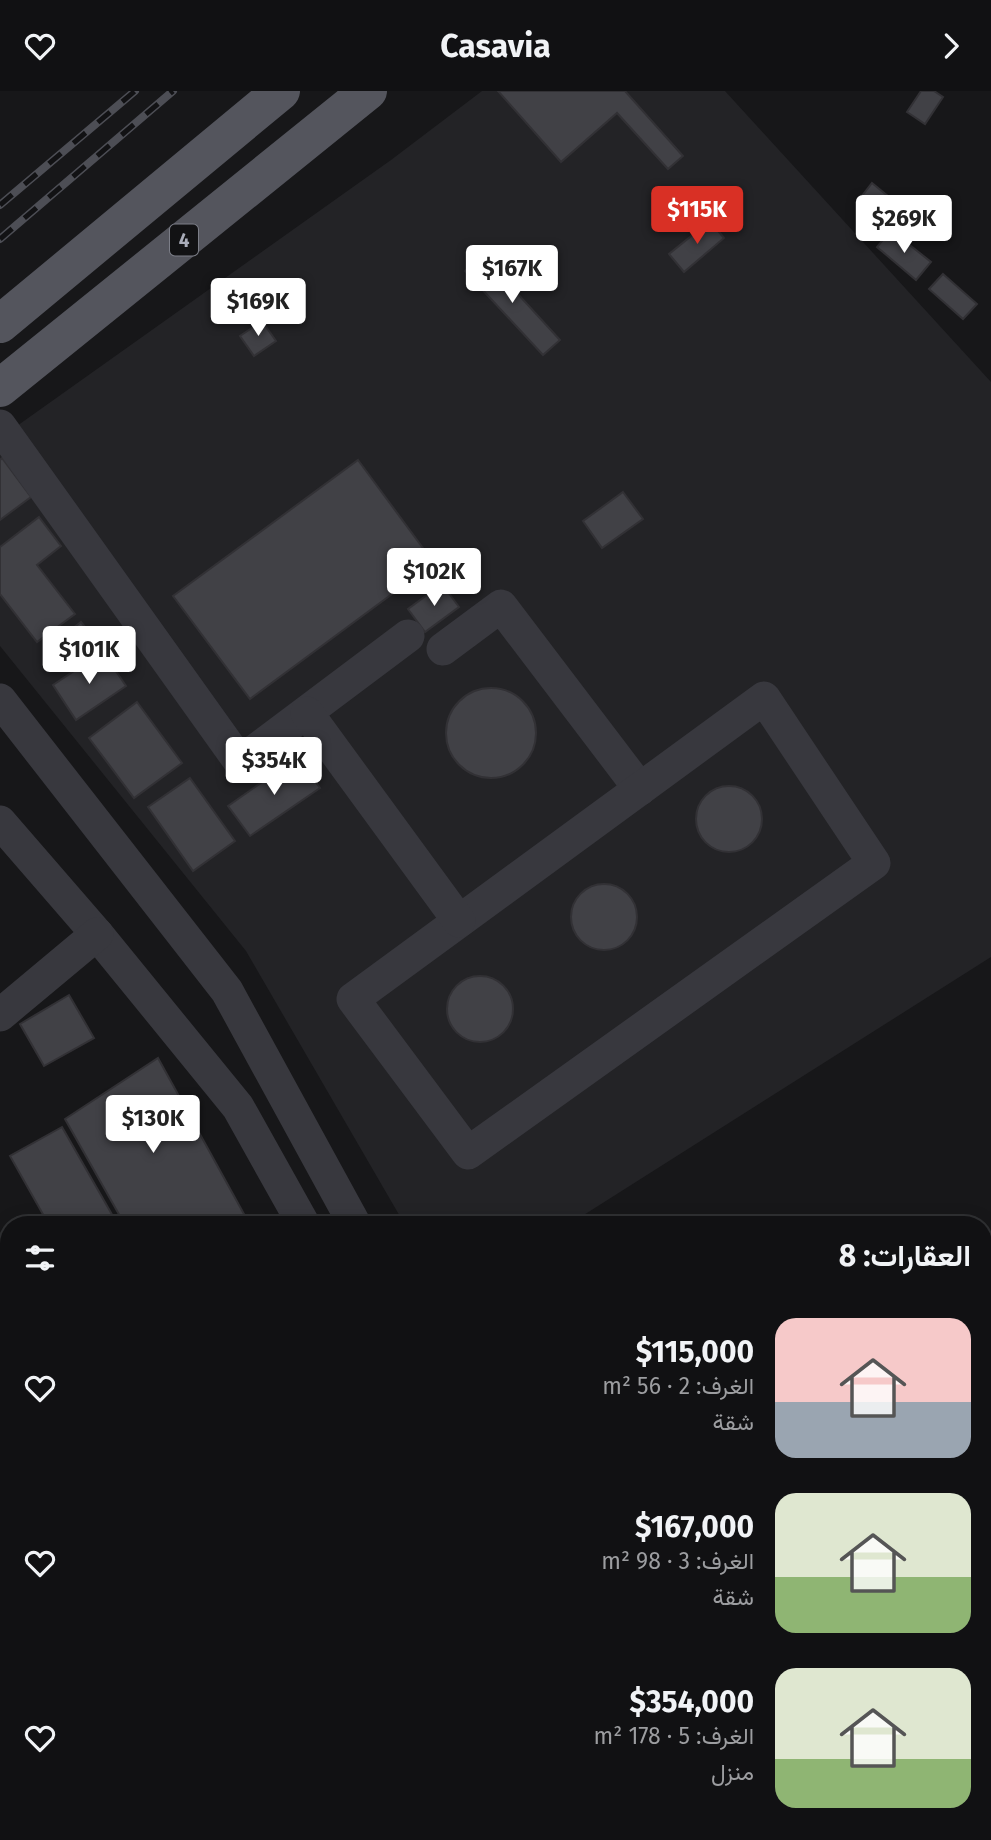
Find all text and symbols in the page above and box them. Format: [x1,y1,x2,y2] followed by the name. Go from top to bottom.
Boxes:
[21,27,59,65] icon: heart
[440,27,551,65] text: Casavia
[932,27,970,65] icon: forward
[648,187,746,246] pin: $115K
[667,195,727,223] text: $115K
[855,195,953,255] pin: $269K
[872,204,936,232] text: $269K
[170,225,198,255] road number: 4
[463,245,561,305] pin: $167K
[482,254,542,282] text: $167K
[209,279,307,338] pin: $169K
[227,287,289,315] text: $169K
[385,549,483,608] pin: $102K
[403,557,465,585] text: $102K
[40,627,138,686] pin: $101K
[59,635,119,663] text: $101K
[225,737,323,797] pin: $354K
[242,746,306,774] text: $354K
[104,1095,202,1155] pin: $130K
[122,1104,184,1132] text: $130K
[839,1238,971,1274] text: العقارات: 8
[21,1239,59,1277] icon: filters
[636,1334,754,1370] text: $115,000
[831,1346,915,1430] icon: home
[21,1369,59,1407] icon: heart
[602,1372,754,1400] text: الغرف: 2 · 56 m²
[712,1408,754,1436] text: شقة
[635,1509,754,1545] text: $167,000
[831,1521,915,1605] icon: home
[21,1544,59,1582] icon: heart
[601,1547,754,1575] text: الغرف: 3 · 98 m²
[712,1583,754,1611] text: شقة
[629,1684,754,1720] text: $354,000
[831,1696,915,1780] icon: home
[21,1719,59,1757] icon: heart
[593,1722,754,1750] text: الغرف: 5 · 178 m²
[711,1758,754,1786] text: منزل

